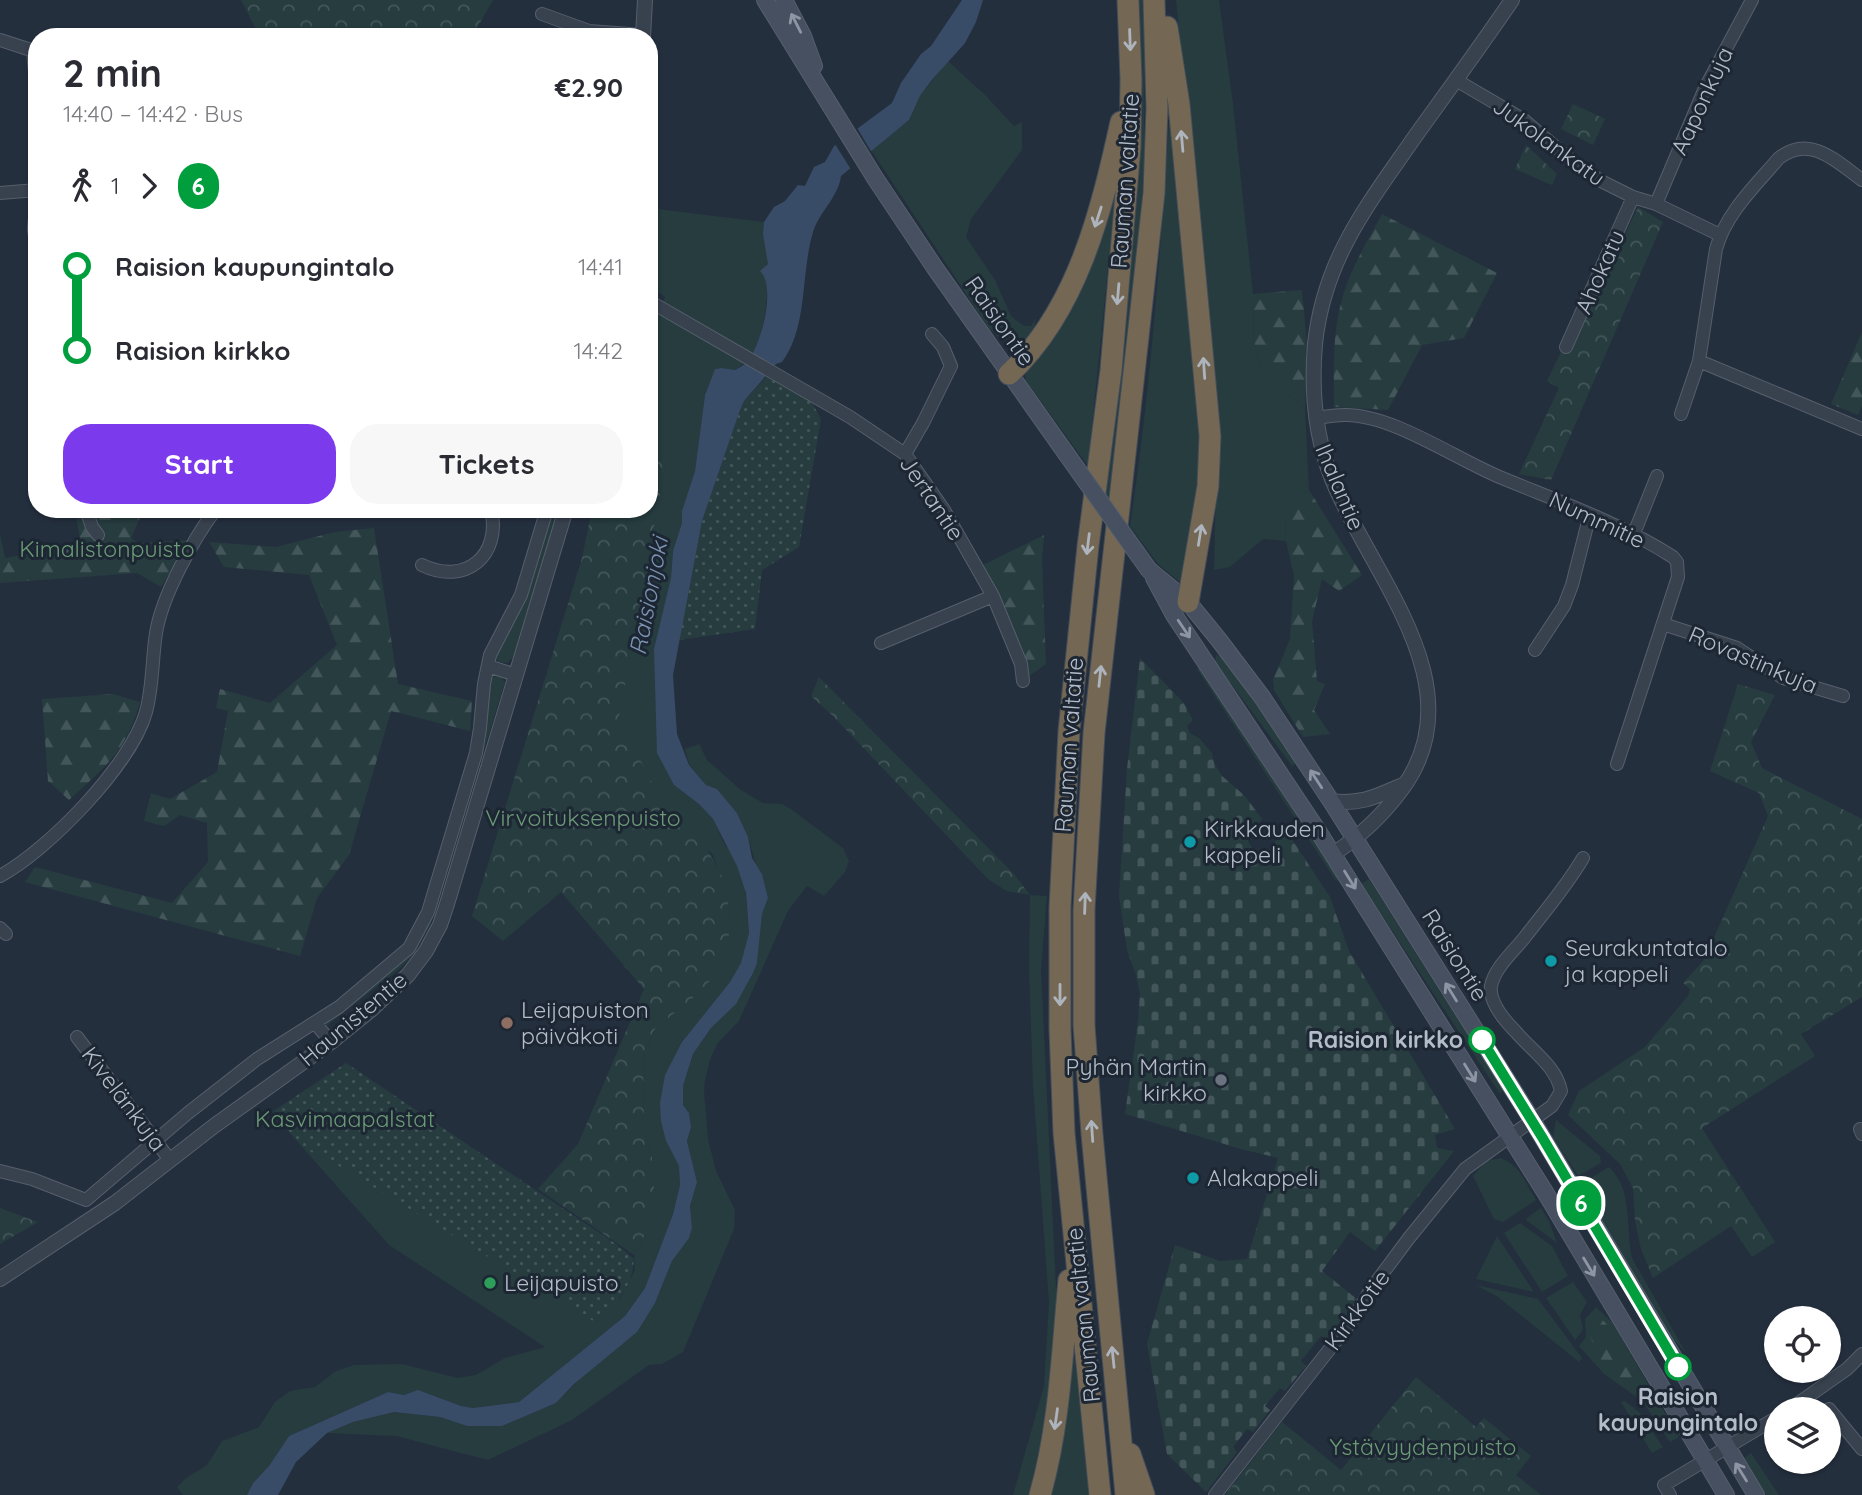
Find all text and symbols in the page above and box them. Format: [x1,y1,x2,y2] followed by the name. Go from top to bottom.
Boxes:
[788,13,802,33] one-way arrow
[1123,28,1136,51] one-way arrow
[1664,42,1739,159] street label: Aaponkuja
[63,49,162,97] text: 2 min
[555,71,623,104] text: €2.90
[1488,91,1611,192] street label: Jukolankatu
[1104,92,1145,270] street label: Rauman valtatie
[63,99,243,128] text: 14:40 – 14:42 · Bus
[1175,130,1188,153] one-way arrow
[63,167,101,205] icon: walk
[130,167,168,205] icon: forward
[111,171,120,200] text: 1
[192,171,205,201] text: 6
[1090,206,1103,228] one-way arrow
[1568,225,1631,318] street label: Ahokatu
[115,250,394,283] text: Raision kaupungintalo
[578,252,623,281] text: 14:41
[959,270,1042,371] street label: Raisiontie
[1111,282,1124,305] one-way arrow
[115,334,290,367] text: Raision kirkko
[574,336,623,365] text: 14:42
[1197,357,1210,379] one-way arrow
[63,424,336,504] button: Start
[350,424,623,504] button: Tickets
[1309,439,1372,534] street label: Ihalantie
[894,450,971,546] street label: Jertantie
[1545,485,1650,554] street label: Nummitie
[1194,524,1207,547] one-way arrow
[622,531,675,657] water label: Raisionjoki
[1082,532,1095,555] one-way arrow
[19,534,195,563] park label: Kimalistonpuisto
[1176,619,1191,638] one-way arrow
[1684,619,1822,700] street label: Rovastinkuja
[1048,656,1089,834] street label: Rauman valtatie
[1094,666,1107,688] one-way arrow
[1309,770,1323,789] one-way arrow
[485,803,681,832] park label: Virvoituksenpuisto
[1204,814,1325,869] place label: Kirkkauden kappeli
[1182,834,1198,850] marker: Kirkkauden kappeli
[1342,870,1357,889] one-way arrow
[1078,892,1091,915] one-way arrow
[1416,903,1495,1006] street label: Raisiontie
[1564,933,1728,988] place label: Seurakuntatalo ja kappeli
[1543,953,1559,969] marker: Seurakuntatalo ja kappeli
[293,965,413,1072] street label: Haunistentie
[1444,983,1459,1002] one-way arrow
[1053,984,1067,1007] one-way arrow
[521,995,649,1050] place label: Leijapuiston päiväkoti
[499,1015,515,1031] marker: Leijapuiston päiväkoti
[1308,1025,1463,1054] place label: Raision kirkko
[1469,1027,1495,1053] marker: Raision kirkko
[76,1041,173,1157] street label: Kivelänkuja
[1066,1052,1207,1107] place label: Pyhän Martin kirkko
[1462,1063,1477,1082] one-way arrow
[1213,1072,1229,1088] marker: Pyhän Martin kirkko
[255,1104,435,1133] park label: Kasvimaapalstat
[1085,1120,1098,1142] one-way arrow
[1207,1163,1318,1192] place label: Alakappeli
[1185,1170,1201,1186] marker: Alakappeli
[1558,1180,1604,1226] line badge: 6
[1574,1188,1588,1218] text: 6
[1059,1226,1106,1404] street label: Rauman valtatie
[1582,1256,1596,1276] one-way arrow
[1318,1264,1396,1356] street label: Kirkkotie
[504,1268,619,1297] place label: Leijapuisto
[482,1275,498,1291] marker: Leijapuisto
[1764,1306,1841,1474] map controls
[1764,1306,1841,1383] button: locate
[1106,1346,1119,1369] one-way arrow
[1665,1354,1691,1380] marker: Raision kaupungintalo
[1598,1382,1758,1437] place label: Raision kaupungintalo
[1764,1397,1841,1474] button: layers
[1049,1407,1062,1430] one-way arrow
[1330,1432,1517,1461] park label: Ystävyydenpuisto
[1734,1463,1748,1482] one-way arrow

